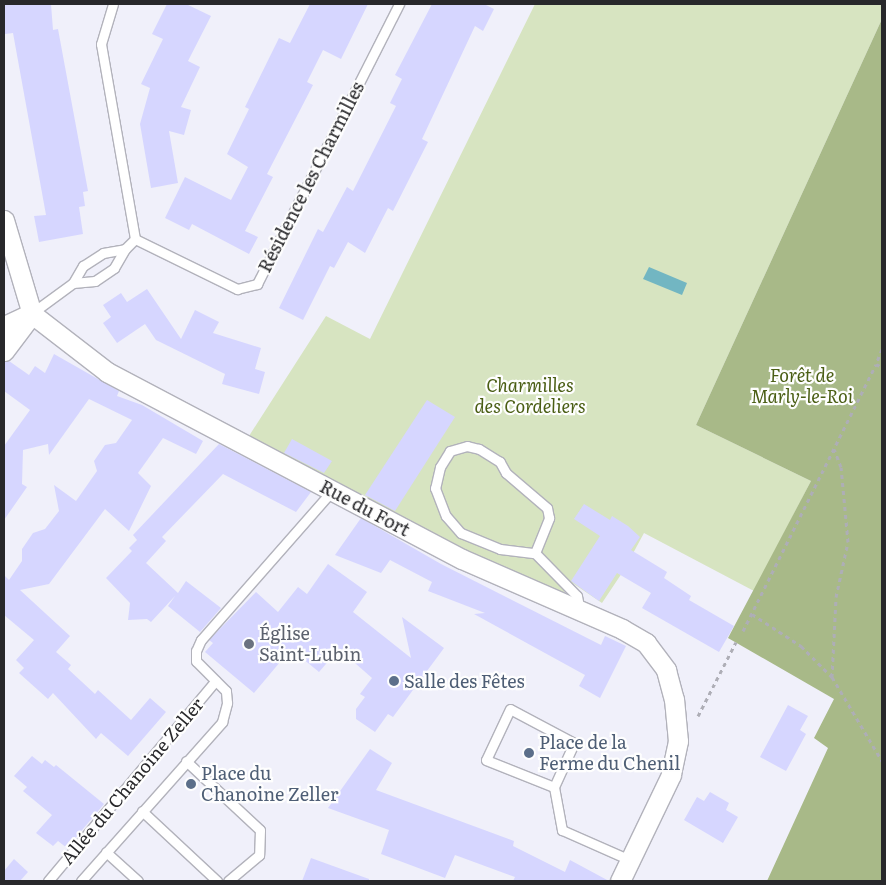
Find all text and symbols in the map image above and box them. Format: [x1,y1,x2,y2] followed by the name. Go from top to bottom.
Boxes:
[254,78,368,276] street label: Résidence les Charmilles
[751,365,853,408] park label: Forêt de Marly-le-Roi
[474,375,586,418] park label: Charmilles des Cordeliers
[316,475,414,541] street label: Rue du Fort
[259,623,361,666] place label: Église Saint-Lubin
[243,638,255,650] marker: Église Saint-Lubin
[404,670,525,692] place label: Salle des Fêtes
[388,675,400,687] marker: Salle des Fêtes
[56,693,208,869] street label: Allée du Chanoine Zeller
[539,732,680,774] place label: Place de la Ferme du Chenil
[523,747,535,759] marker: Place de la Ferme du Chenil
[201,763,338,806] place label: Place du Chanoine Zeller
[185,778,197,790] marker: Place du Chanoine Zeller

